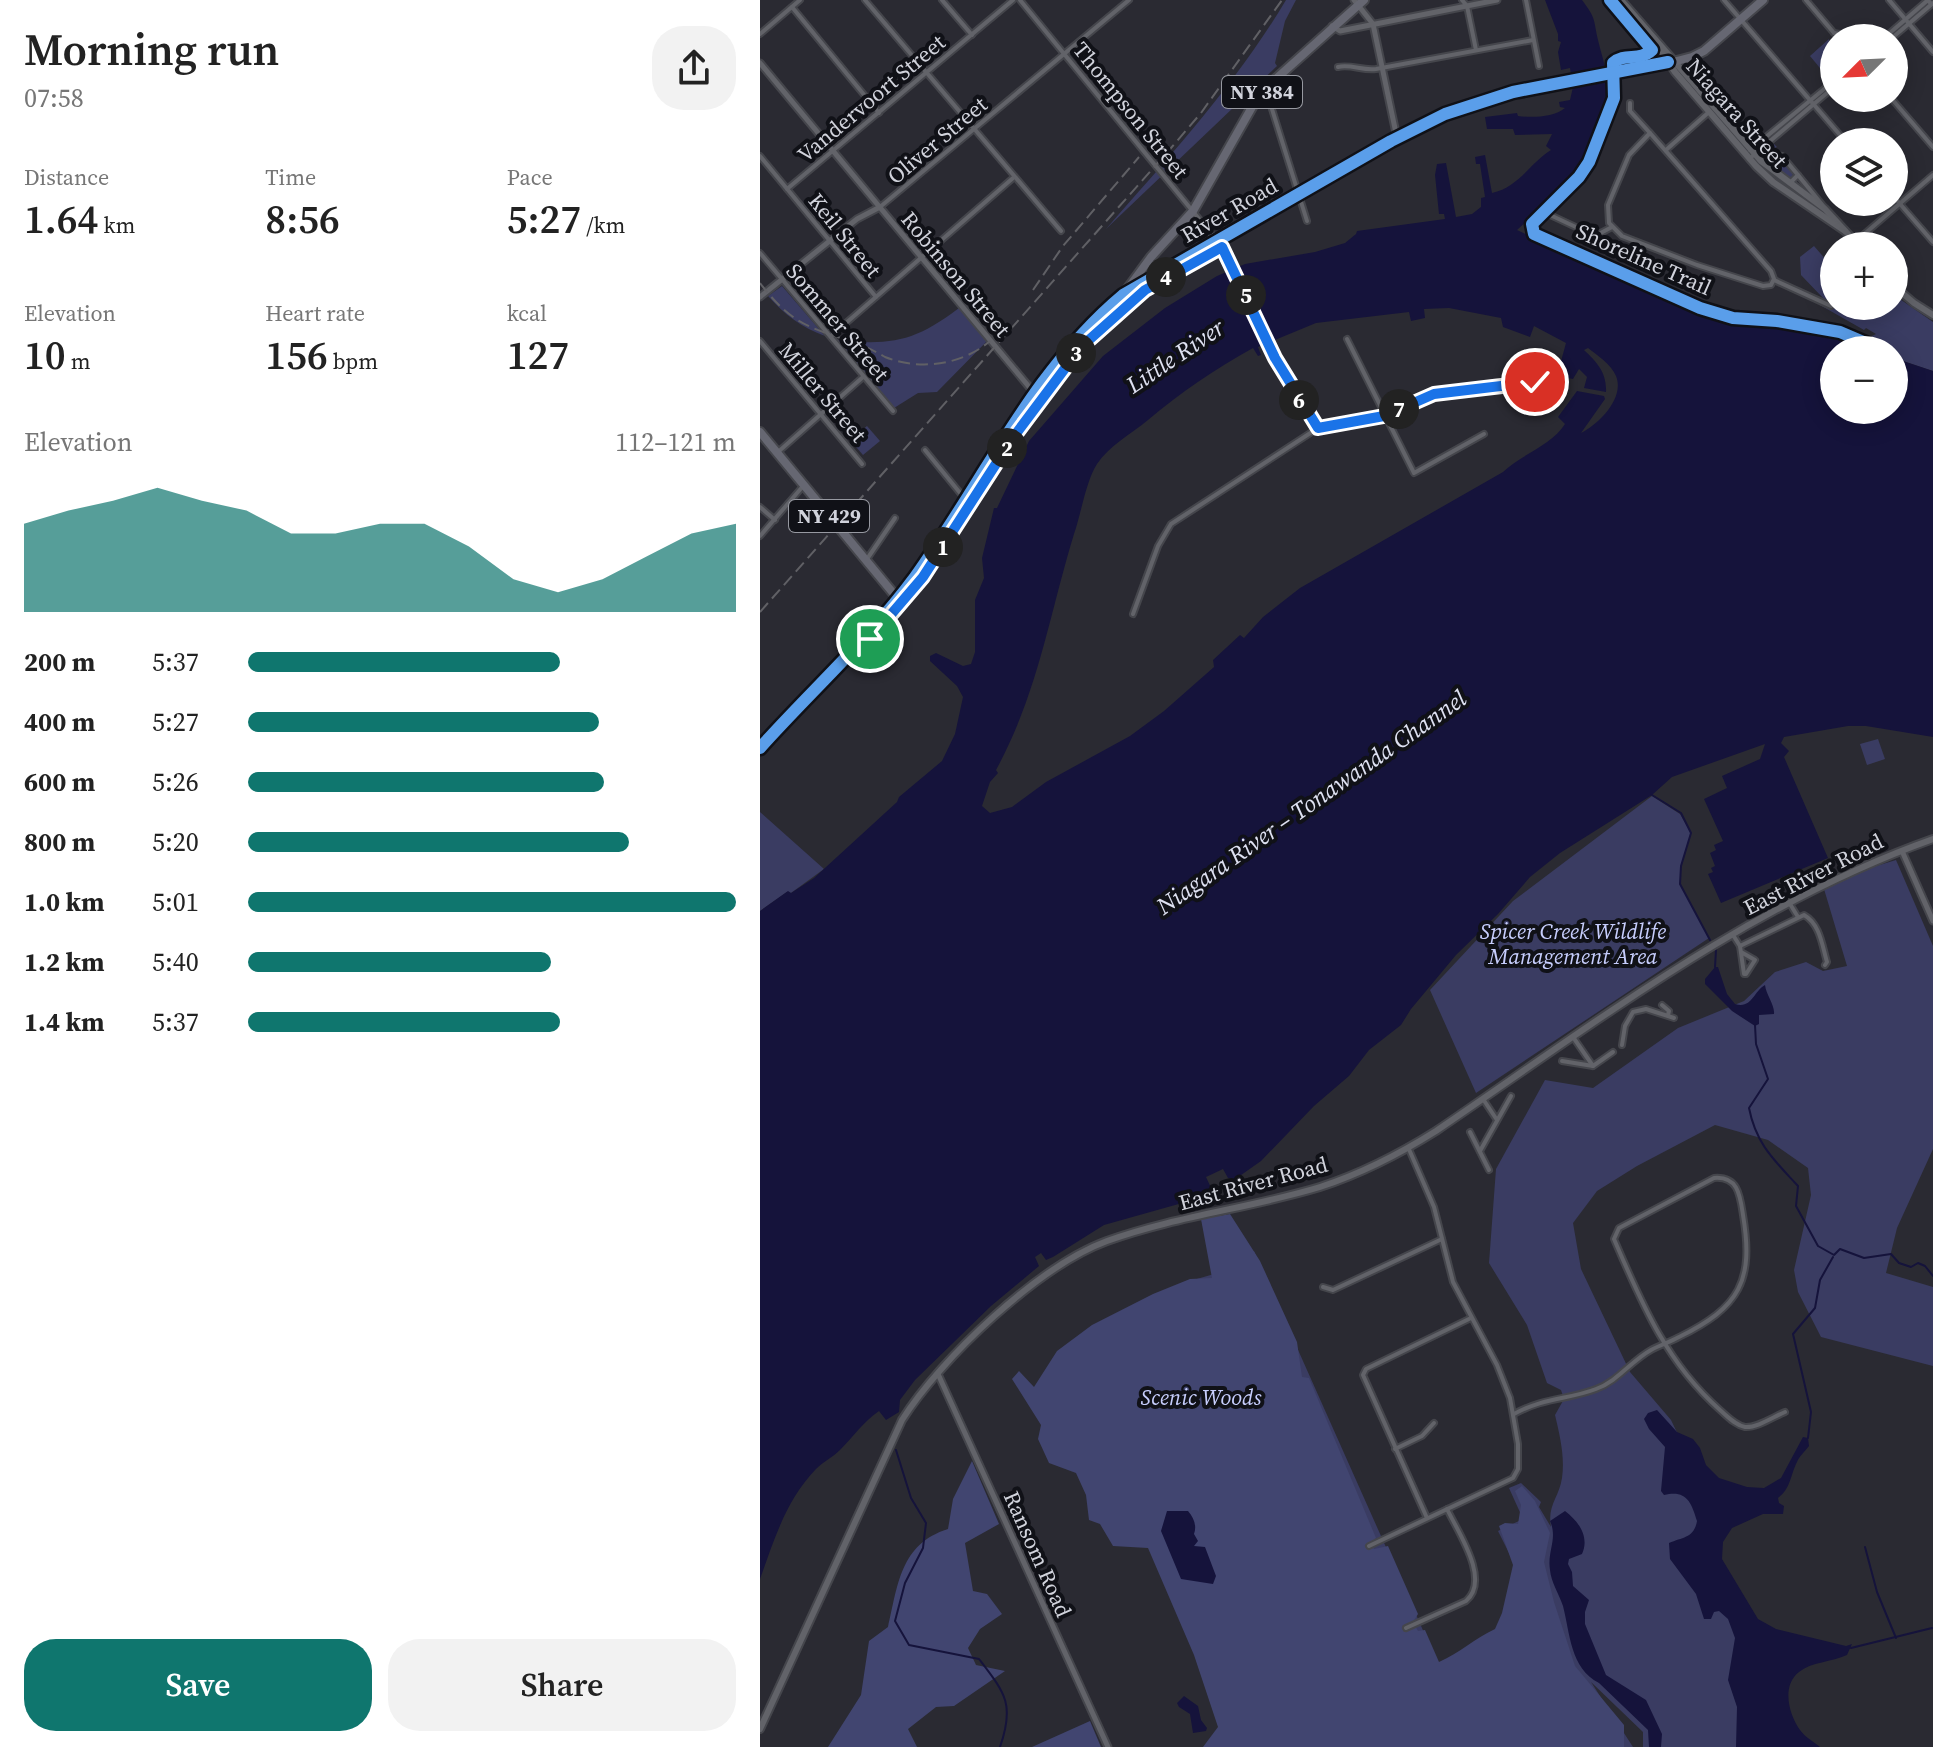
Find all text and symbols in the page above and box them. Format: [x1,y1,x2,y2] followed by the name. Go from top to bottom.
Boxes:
[24,19,280,80] text: Morning run
[1820,24,1908,112] north arrow
[1820,24,1908,424] map controls
[652,26,736,110] button: share
[791,27,952,169] street label: Vandervoort Street
[1067,35,1196,185] street label: Thompson Street
[1680,52,1795,175] street label: Niagara Street
[1222,76,1302,108] road number: NY 384
[24,80,84,116] text: 07:58
[881,89,994,191] street label: Oliver Street
[1820,128,1908,216] button: layers
[24,162,109,192] text: Distance
[265,162,316,192] text: Time
[507,162,553,192] text: Pace
[1175,170,1283,250] street label: River Road
[802,186,889,284] street label: Keil Street
[24,192,98,246] text: 1.64
[265,192,340,246] text: 8:56
[507,192,581,246] text: 5:27
[895,205,1018,344] street label: Robinson Street
[98,210,135,240] text: km
[581,210,625,240] text: /km
[1572,216,1716,302] street label: Shoreline Trail
[1820,232,1908,320] button: +
[780,257,897,388] street label: Sommer Street
[1146,257,1186,297] pin: 4
[1160,262,1172,292] text: 4
[1226,275,1266,315] pin: 5
[1240,280,1252,310] text: 5
[24,298,116,328] text: Elevation
[265,298,365,328] text: Heart rate
[507,298,547,328] text: kcal
[1119,310,1232,402] water label: Little River
[24,328,66,382] text: 10
[265,328,328,382] text: 156
[507,328,569,382] text: 127
[1056,333,1096,373] pin: 3
[772,336,874,449] street label: Miller Street
[1820,336,1908,424] button: −
[1070,338,1082,368] text: 3
[66,346,91,376] text: m
[328,346,378,376] text: bpm
[1501,348,1569,416] pin
[1513,360,1557,404] icon: check
[1279,380,1319,420] pin: 6
[1293,385,1305,415] text: 6
[1379,389,1419,429] pin: 7
[1393,394,1405,424] text: 7
[24,424,133,460] text: Elevation
[615,424,736,460] text: 112–121 m
[987,428,1027,468] pin: 2
[1001,433,1013,463] text: 2
[789,500,869,532] road number: NY 429
[923,527,963,567] pin: 1
[937,532,949,562] text: 1
[836,605,904,673] pin
[848,617,892,661] icon: arrive
[24,644,95,680] text: 200 m
[152,644,199,680] text: 5:37
[1149,682,1473,923] water label: Niagara River – Tonawanda Channel
[24,704,95,740] text: 400 m
[152,704,199,740] text: 5:27
[24,764,95,800] text: 600 m
[152,764,199,800] text: 5:26
[24,824,95,860] text: 800 m
[152,824,199,860] text: 5:20
[1738,826,1888,922] street label: East River Road
[24,884,105,920] text: 1.0 km
[152,884,199,920] text: 5:01
[1480,916,1666,971] park label: Spicer Creek Wildlife Management Area
[24,944,105,980] text: 1.2 km
[152,944,199,980] text: 5:40
[24,1004,105,1040] text: 1.4 km
[152,1004,199,1040] text: 5:37
[1175,1149,1331,1217] street label: East River Road
[1141,1382,1261,1412] park label: Scenic Woods
[997,1486,1079,1622] street label: Ransom Road
[24,1639,372,1731] button: Save
[388,1639,736,1731] button: Share

